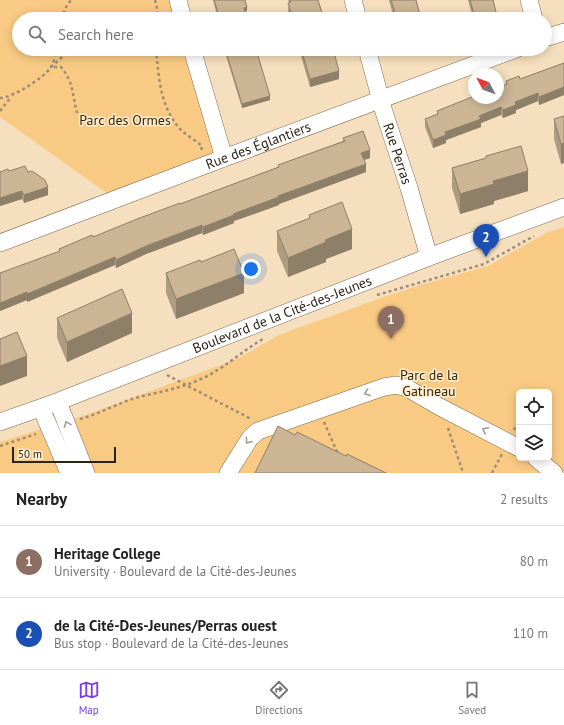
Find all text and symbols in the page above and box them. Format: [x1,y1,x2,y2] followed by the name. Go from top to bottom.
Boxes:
[12,12,552,56] search box
[26,23,48,45] icon: search
[58,25,134,44] text: Search here
[468,68,504,104] north arrow
[79,111,171,129] park label: Parc des Ormes
[203,117,313,173] street label: Rue des Églantiers
[379,121,416,187] street label: Rue Perras
[473,224,499,257] pin: 2
[241,259,261,279] your location
[190,271,374,357] street label: Boulevard de la Cité-des-Jeunes
[378,306,404,339] pin: 1
[400,366,458,400] park label: Parc de la Gatineau
[363,388,370,396] one-way arrow
[516,389,552,461] map controls
[516,389,552,425] button: locate
[63,421,71,428] one-way arrow
[516,425,552,461] button: layers
[481,427,489,435] one-way arrow
[246,437,253,444] one-way arrow
[12,445,116,464] scale bar
[18,447,42,461] text: 50 m
[16,488,67,510] text: Nearby
[500,491,548,508] text: 2 results
[54,544,161,563] text: Heritage College
[25,553,33,570] text: 1
[520,553,548,570] text: 80 m
[54,563,296,580] text: University · Boulevard de la Cité-des-Jeunes
[54,616,277,635] text: de la Cité-Des-Jeunes/Perras ouest
[25,625,33,642] text: 2
[513,625,548,642] text: 110 m
[54,635,289,652] text: Bus stop · Boulevard de la Cité-des-Jeunes
[78,679,100,717] tab: Map
[255,679,303,717] tab: Directions
[458,679,486,717] tab: Saved

